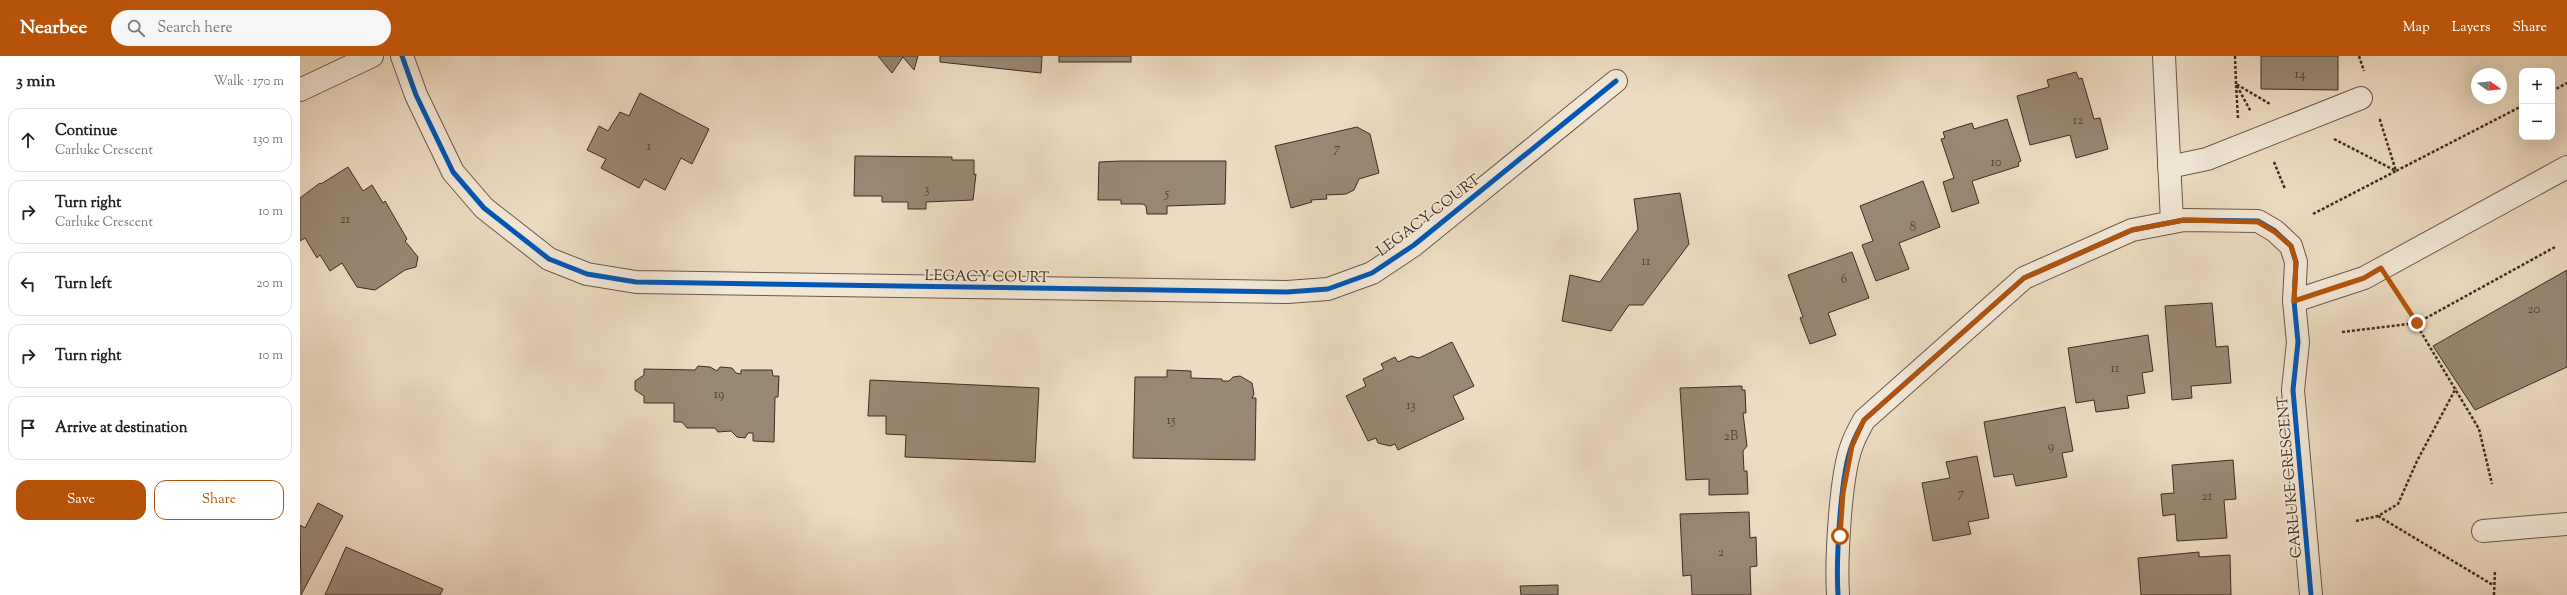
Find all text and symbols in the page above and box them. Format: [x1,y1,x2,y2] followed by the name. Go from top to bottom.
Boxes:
[111,10,391,46] search box
[20,15,87,42] text: Nearbee
[125,17,147,39] icon: search
[157,18,233,39] text: Search here
[2403,18,2430,38] text: Map
[2452,18,2490,38] text: Layers
[2512,18,2547,38] text: Share
[2295,66,2306,84] house number: 14
[2471,68,2507,104] north arrow
[2519,68,2555,140] map controls
[2519,68,2555,104] button: +
[16,70,55,94] text: 3 min
[214,73,284,91] text: Walk · 170 m
[2519,104,2555,140] button: −
[2073,112,2083,130] house number: 12
[55,121,117,142] text: Continue
[17,129,39,151] icon: ahead
[253,131,283,149] text: 130 m
[647,138,652,156] house number: 1
[1334,140,1341,158] house number: 7
[55,142,153,160] text: Carluke Crescent
[1990,154,2002,172] house number: 10
[1373,170,1485,262] street label: LEGACY COURT
[924,181,930,199] house number: 3
[1164,185,1170,203] house number: 5
[55,193,121,214] text: Turn right
[17,201,39,223] icon: right
[258,203,283,221] text: 10 m
[340,211,351,229] house number: 21
[55,214,153,232] text: Carluke Crescent
[1910,219,1916,237] house number: 8
[1642,253,1651,271] house number: 11
[924,266,1050,289] street label: LEGACY COURT
[1841,271,1847,289] house number: 6
[17,273,39,295] icon: left
[55,274,112,295] text: Turn left
[257,275,283,293] text: 20 m
[2528,301,2541,319] house number: 20
[2408,314,2426,332] route end
[17,345,39,367] icon: right
[55,346,121,367] text: Turn right
[258,347,283,365] text: 10 m
[2111,360,2120,378] house number: 11
[714,386,724,404] house number: 19
[2273,394,2308,559] street label: CARLUKE CRESCENT
[1406,397,1416,415] house number: 13
[1167,412,1176,430] house number: 15
[17,417,39,439] icon: arrive
[55,418,188,439] text: Arrive at destination
[1724,428,1738,446] house number: 2B
[2048,438,2054,456] house number: 9
[16,480,146,520] button: Save
[154,480,284,520] button: Share
[1958,485,1965,503] house number: 7
[2202,488,2213,506] house number: 21
[1831,527,1849,545] route start
[1718,544,1724,562] house number: 2

